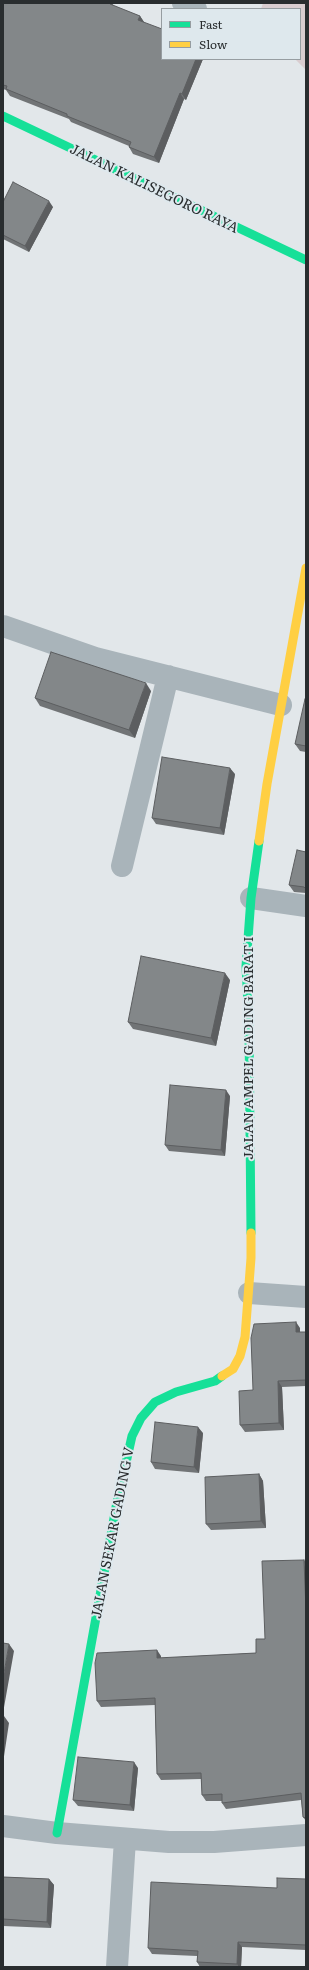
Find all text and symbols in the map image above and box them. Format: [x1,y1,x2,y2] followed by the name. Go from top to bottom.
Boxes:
[161,8,301,60] legend
[199,15,222,33] text: Fast
[199,35,227,53] text: Slow
[67,141,241,237] street label: JALAN KALISEGORO RAYA
[241,936,257,1160] street label: JALAN AMPEL GADING BARAT I
[88,1446,138,1620] street label: JALAN SEKAR GADING V

